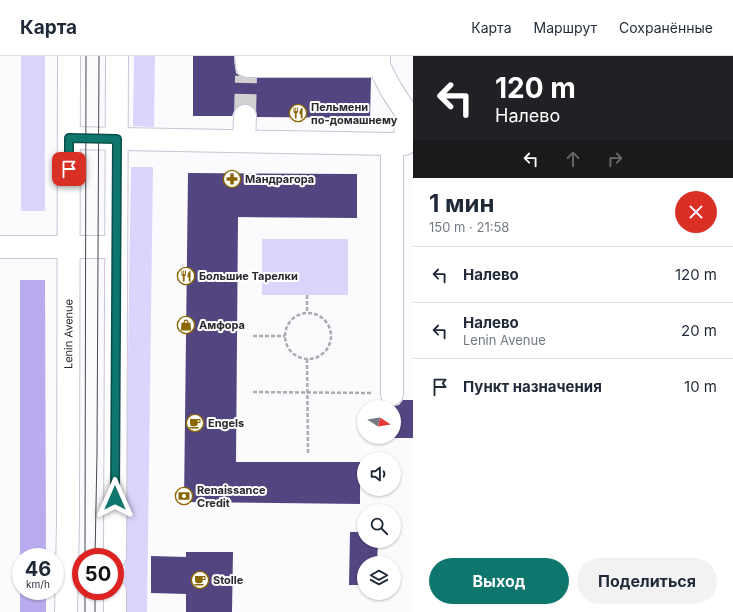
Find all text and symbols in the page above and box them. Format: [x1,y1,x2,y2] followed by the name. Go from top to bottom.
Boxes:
[20,16,77,39] text: Карта
[471,19,512,36] text: Карта
[534,19,597,36] text: Маршрут
[619,19,713,36] text: Сохранённые
[495,71,576,105] text: 120 m
[429,72,481,124] icon: left
[311,100,398,127] place label: Пельмени по-домашнему
[288,103,308,123] restaurant icon: Пельмени по-домашнему
[495,105,560,126] text: Налево
[520,148,542,170] icon: left
[562,148,584,170] icon: ahead
[604,148,626,170] icon: right
[52,152,86,186] pin
[58,158,80,180] icon: arrive
[222,169,242,189] pharmacy icon: Мандрагора
[245,172,314,186] place label: Мандрагора
[429,189,494,218] text: 1 мин
[675,191,717,233] button: close
[429,219,509,235] text: 150 m · 21:58
[429,264,451,286] icon: left
[463,265,519,284] text: Налево
[675,265,717,284] text: 120 m
[176,266,196,286] restaurant icon: Большие Тарелки
[199,269,298,283] place label: Большие Тарелки
[61,299,75,369] street label: Lenin Avenue
[463,313,519,332] text: Налево
[176,315,196,335] shop icon: Амфора
[199,318,245,332] place label: Амфора
[429,320,451,342] icon: left
[681,321,717,340] text: 20 m
[463,332,546,348] text: Lenin Avenue
[429,376,451,398] icon: arrive
[463,377,602,396] text: Пункт назначения
[684,377,717,396] text: 10 m
[357,400,401,444] north arrow
[357,400,401,600] map controls
[185,413,205,433] cafe icon: Engels
[208,416,244,430] place label: Engels
[357,452,401,496] button: sound
[94,477,136,519] position arrow
[197,483,266,510] place label: Renaissance Credit
[174,486,194,506] bank icon: Renaissance Credit
[357,504,401,548] button: search
[72,548,124,600] speed limit sign: 50
[357,556,401,600] button: layers
[25,557,51,581] text: 46
[429,558,569,604] button: Выход
[577,558,717,604] button: Поделиться
[190,570,210,590] cafe icon: Stolle
[213,573,244,587] place label: Stolle
[26,578,50,590] text: km/h

